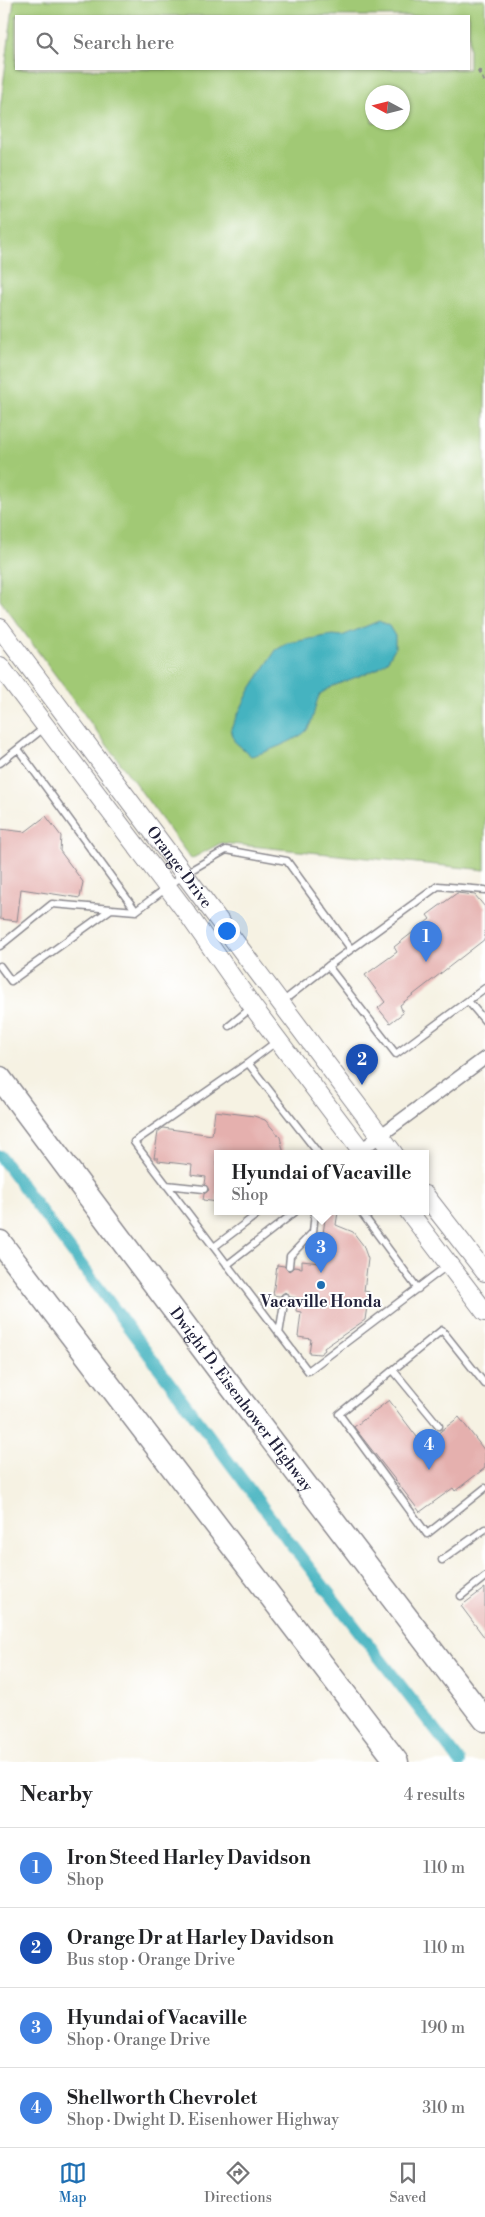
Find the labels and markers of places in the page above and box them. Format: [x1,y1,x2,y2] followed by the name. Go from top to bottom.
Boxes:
[410,921,442,962] pin: 1
[346,1044,378,1085] pin: 2
[305,1232,337,1273] pin: 3
[315,1279,327,1291] marker: Vacaville Honda
[260,1292,382,1312] place label: Vacaville Honda
[413,1429,445,1470] pin: 4

